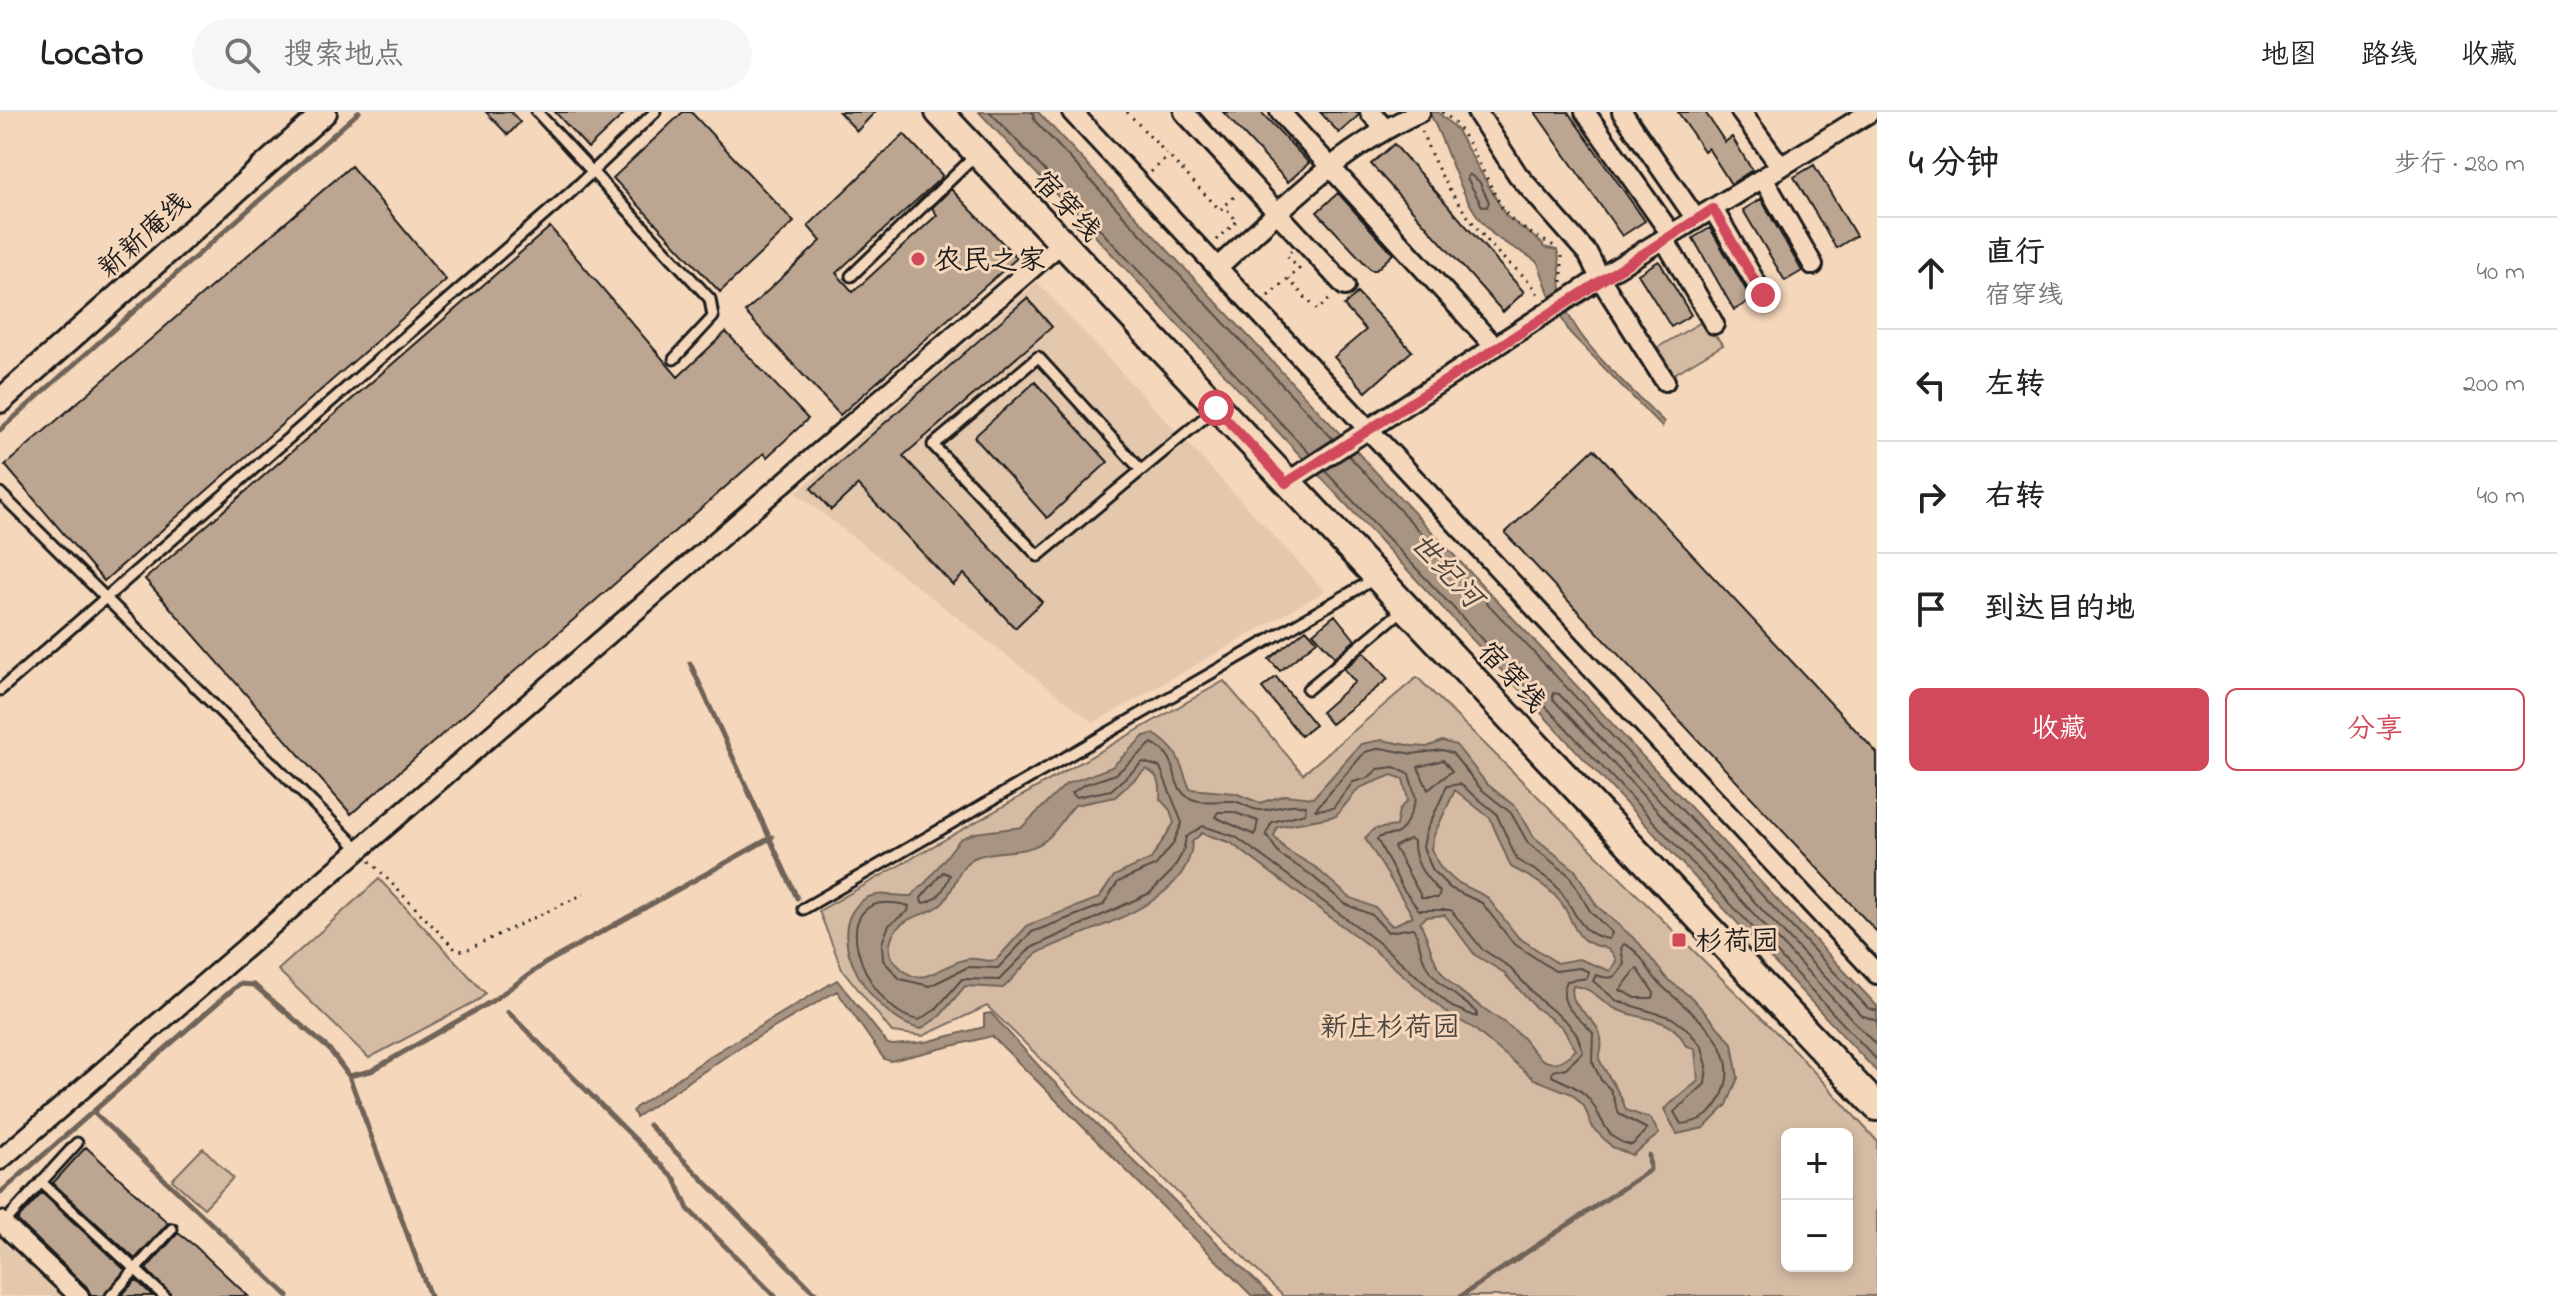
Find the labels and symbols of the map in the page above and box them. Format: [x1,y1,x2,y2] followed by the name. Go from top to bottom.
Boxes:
[1022,163,1109,252] street label: 宿穿线
[90,184,201,289] street label: 新新庵线
[934,242,1046,283] place label: 农民之家
[909,250,927,268] marker: 农民之家
[1745,277,1781,313] route end
[1198,390,1234,426] route start
[1398,524,1495,624] water label: 世纪河
[1467,634,1554,723] street label: 宿穿线
[1695,923,1779,964] place label: 杉荷园
[1670,931,1688,949] marker: 杉荷园
[1320,1009,1460,1050] park label: 新庄杉荷园

